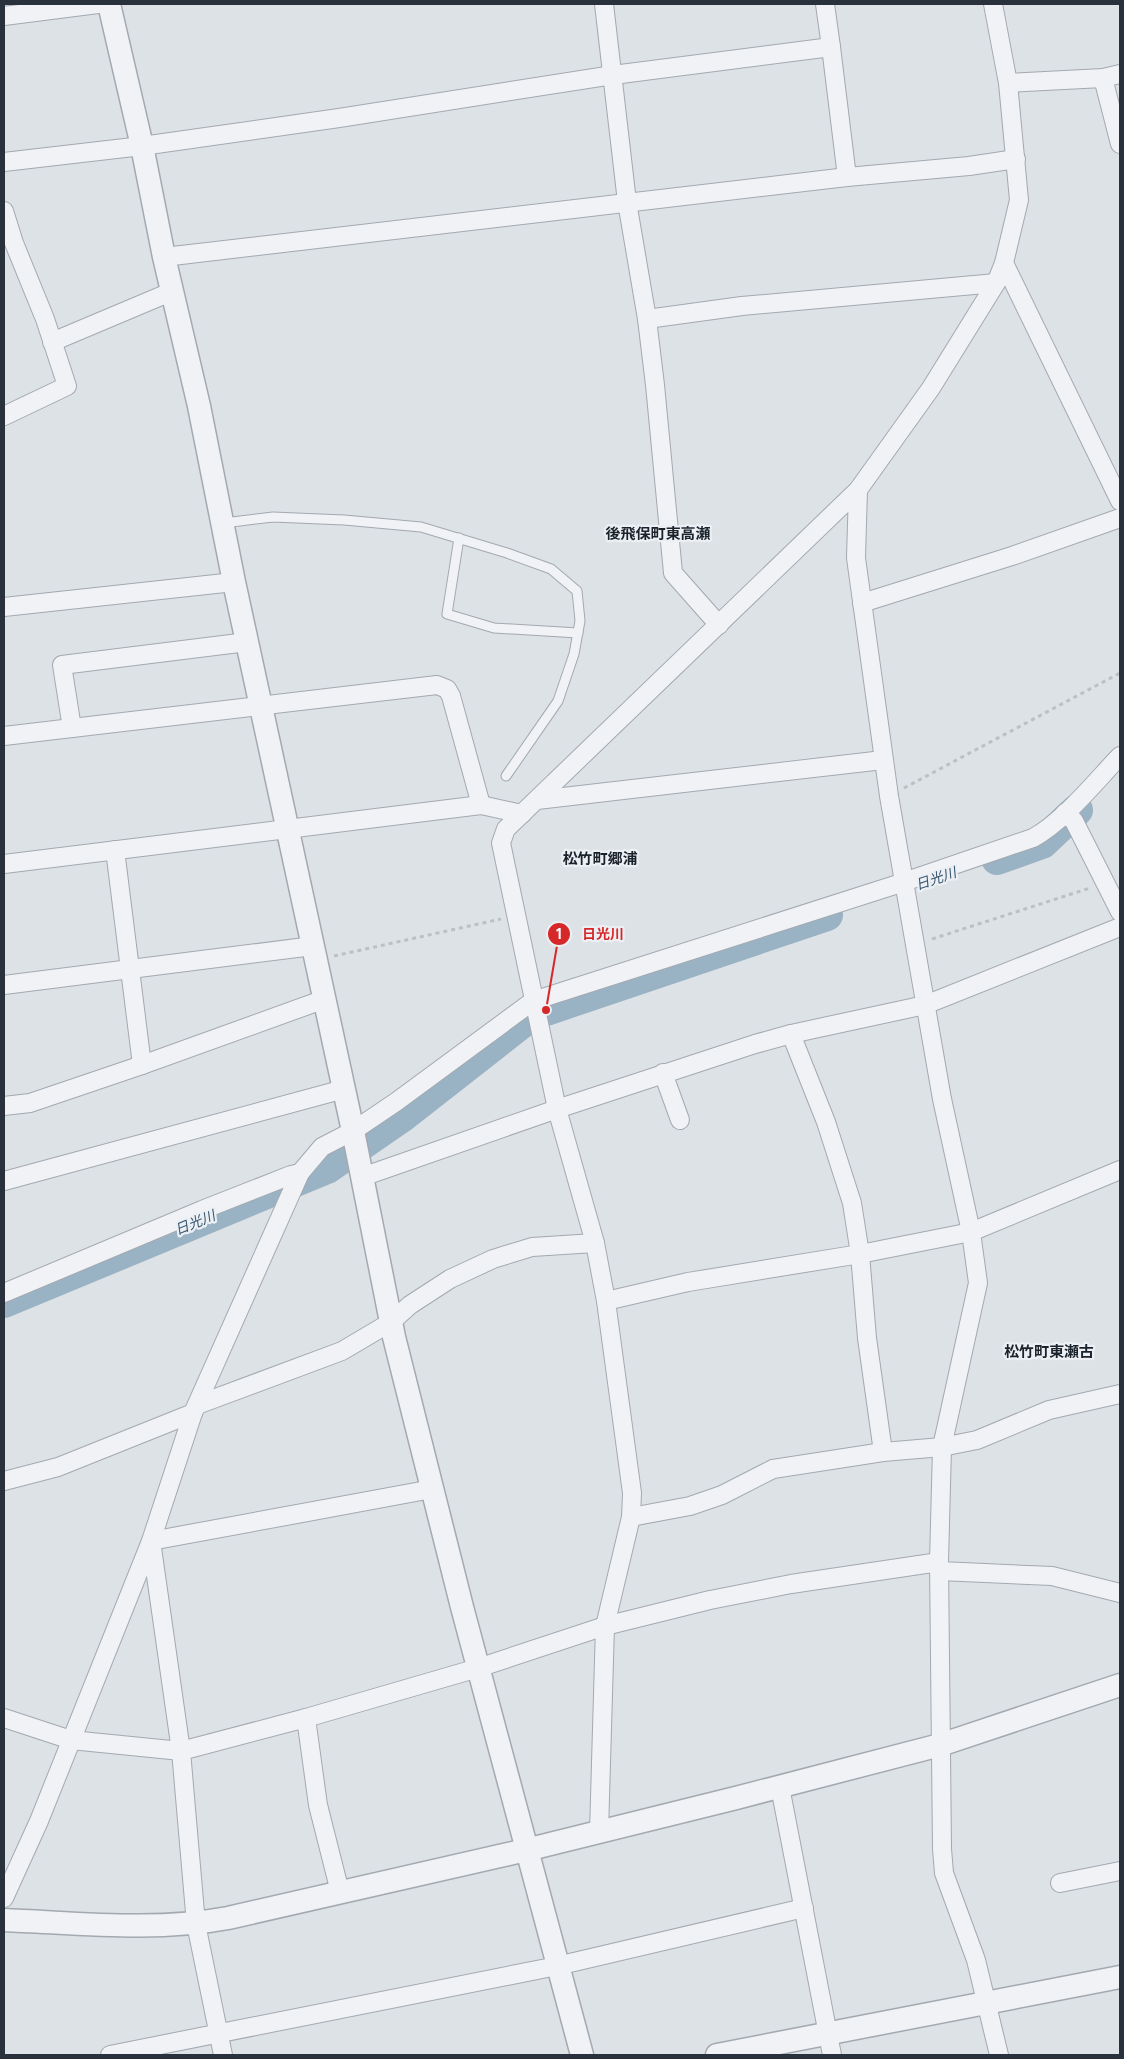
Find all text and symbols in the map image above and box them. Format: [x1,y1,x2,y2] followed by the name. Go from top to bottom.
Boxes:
[605,525,711,543] district label: 後飛保町東高瀬
[562,850,638,868] district label: 松竹町郷浦
[913,863,961,894] water label: 日光川
[547,919,634,948] callout: 日光川
[556,925,562,943] text: 1
[582,926,624,943] text: 日光川
[172,1207,220,1239] water label: 日光川
[1004,1343,1094,1361] district label: 松竹町東瀬古

